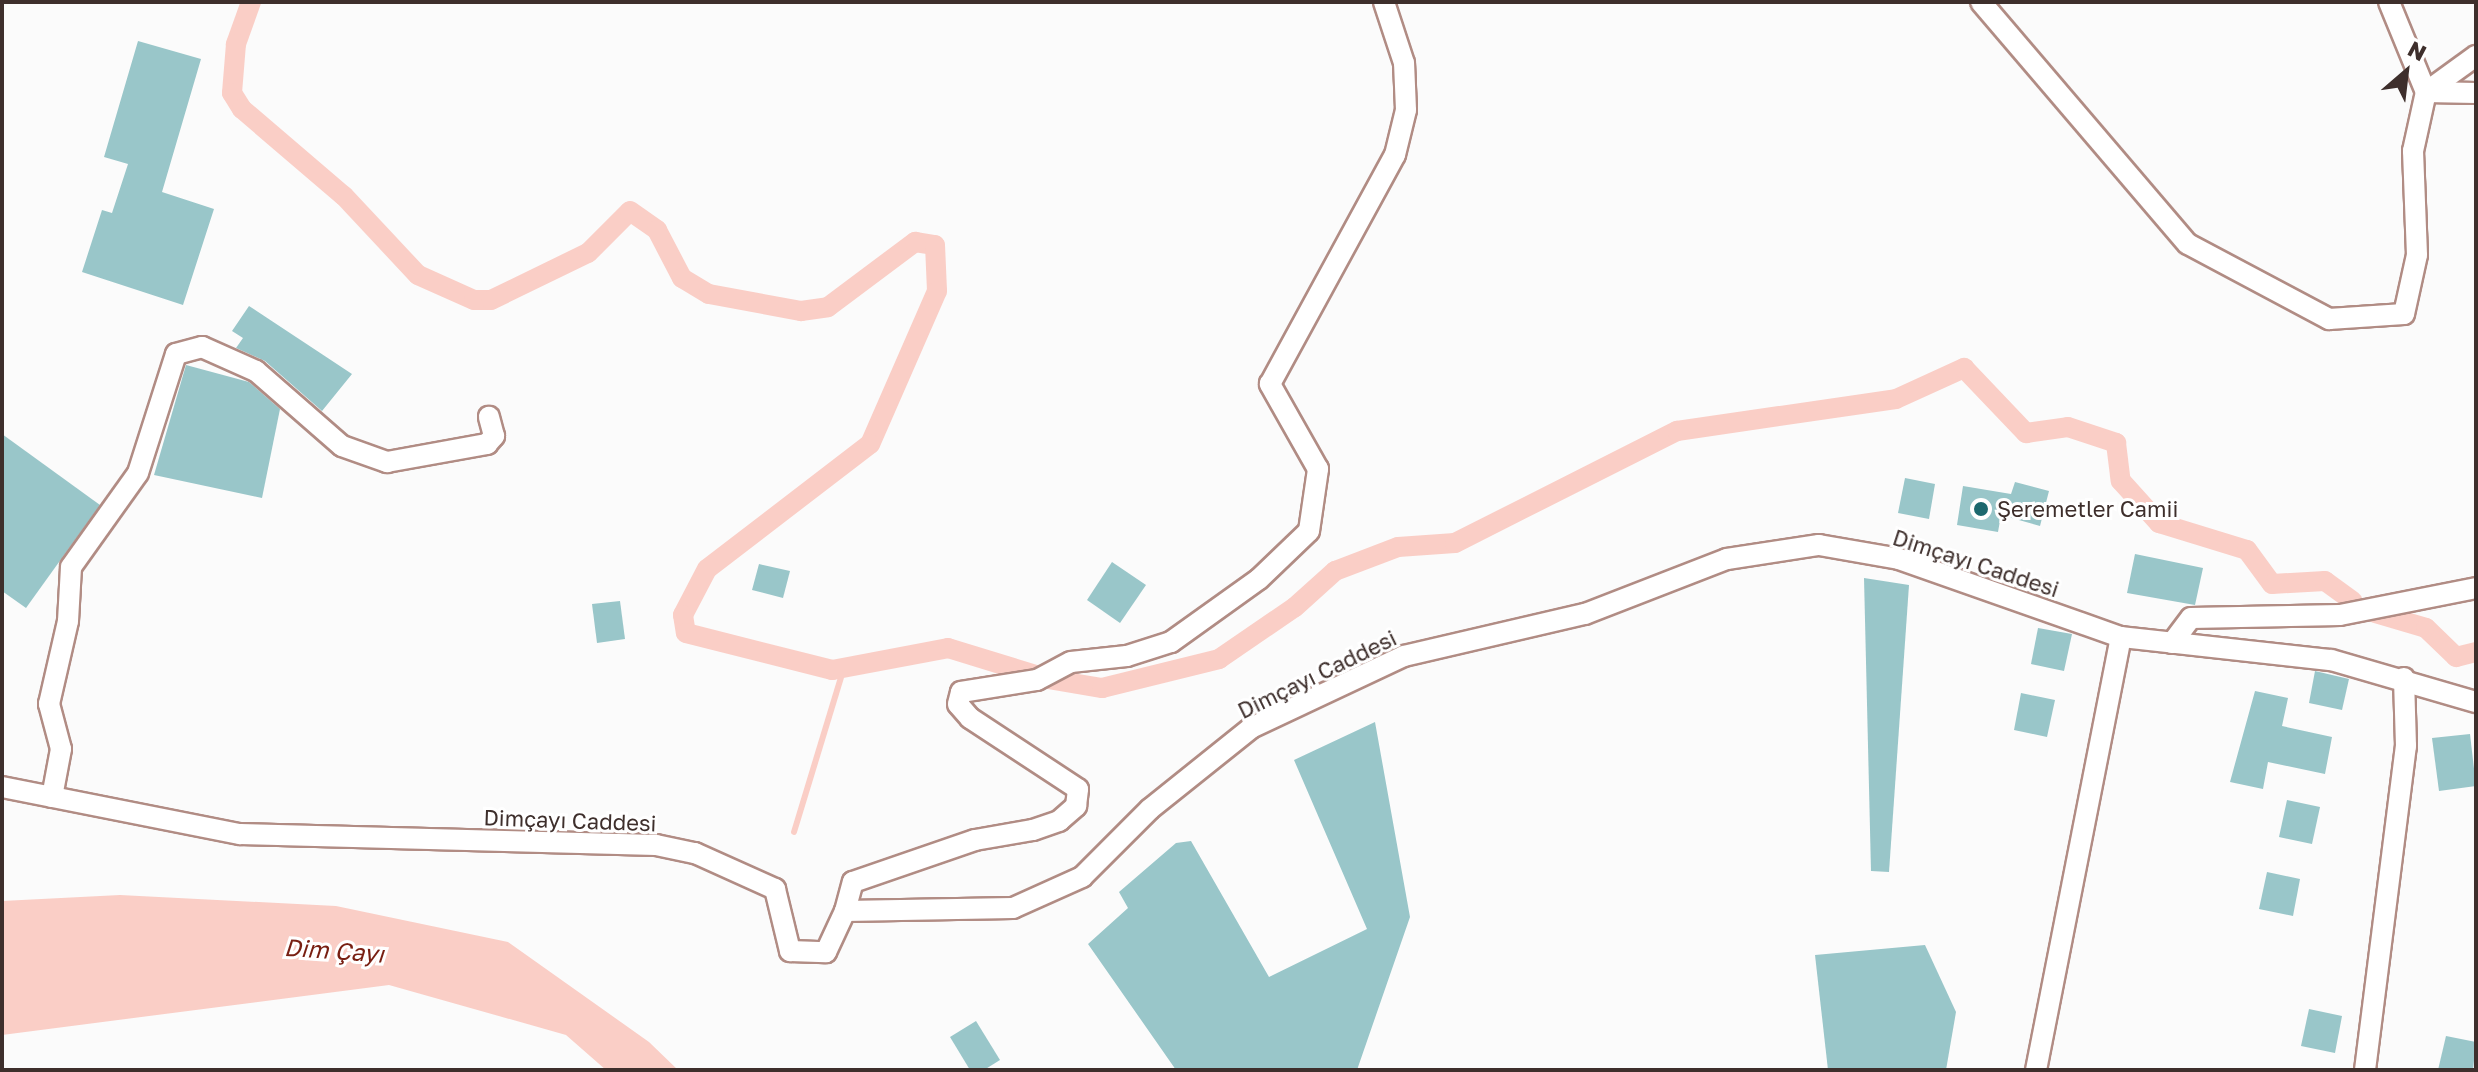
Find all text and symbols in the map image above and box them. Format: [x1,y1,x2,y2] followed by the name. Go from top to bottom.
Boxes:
[2366,32,2446,112] north arrow
[2404,35,2431,66] text: N
[1997,496,2178,522] place label: Şeremetler Camii
[1972,500,1990,518] marker: Şeremetler Camii
[1890,524,2062,602] street label: Dimçayı Caddesi
[1233,624,1401,724] street label: Dimçayı Caddesi
[483,804,657,836] street label: Dimçayı Caddesi
[283,932,385,968] water label: Dim Çayı

